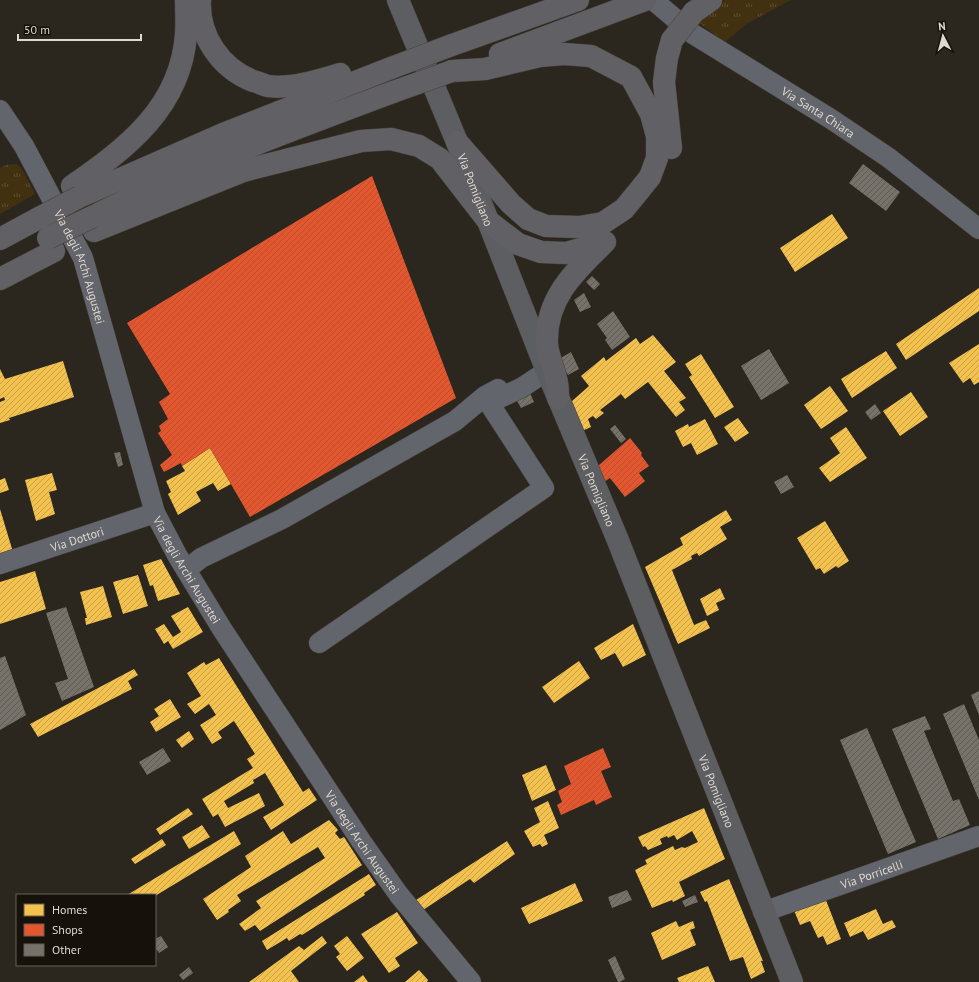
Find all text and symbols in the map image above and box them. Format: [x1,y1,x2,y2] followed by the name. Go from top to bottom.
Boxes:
[18,16,141,42] scale bar
[923,16,963,56] north arrow
[938,19,946,33] text: N
[24,22,50,37] text: 50 m
[778,82,858,141] street label: Via Santa Chiara
[454,150,497,228] street label: Via Pomigliano
[51,206,109,325] street label: Via degli Archi Augustei
[575,451,619,529] street label: Via Pomigliano
[150,513,224,626] street label: Via degli Archi Augustei
[47,523,106,555] street label: Via Dottori
[695,752,738,830] street label: Via Pomigliano
[322,787,403,896] street label: Via degli Archi Augustei
[837,856,905,892] street label: Via Porricelli
[16,894,156,966] legend
[52,902,87,917] text: Homes
[52,922,83,937] text: Shops
[52,942,81,957] text: Other

